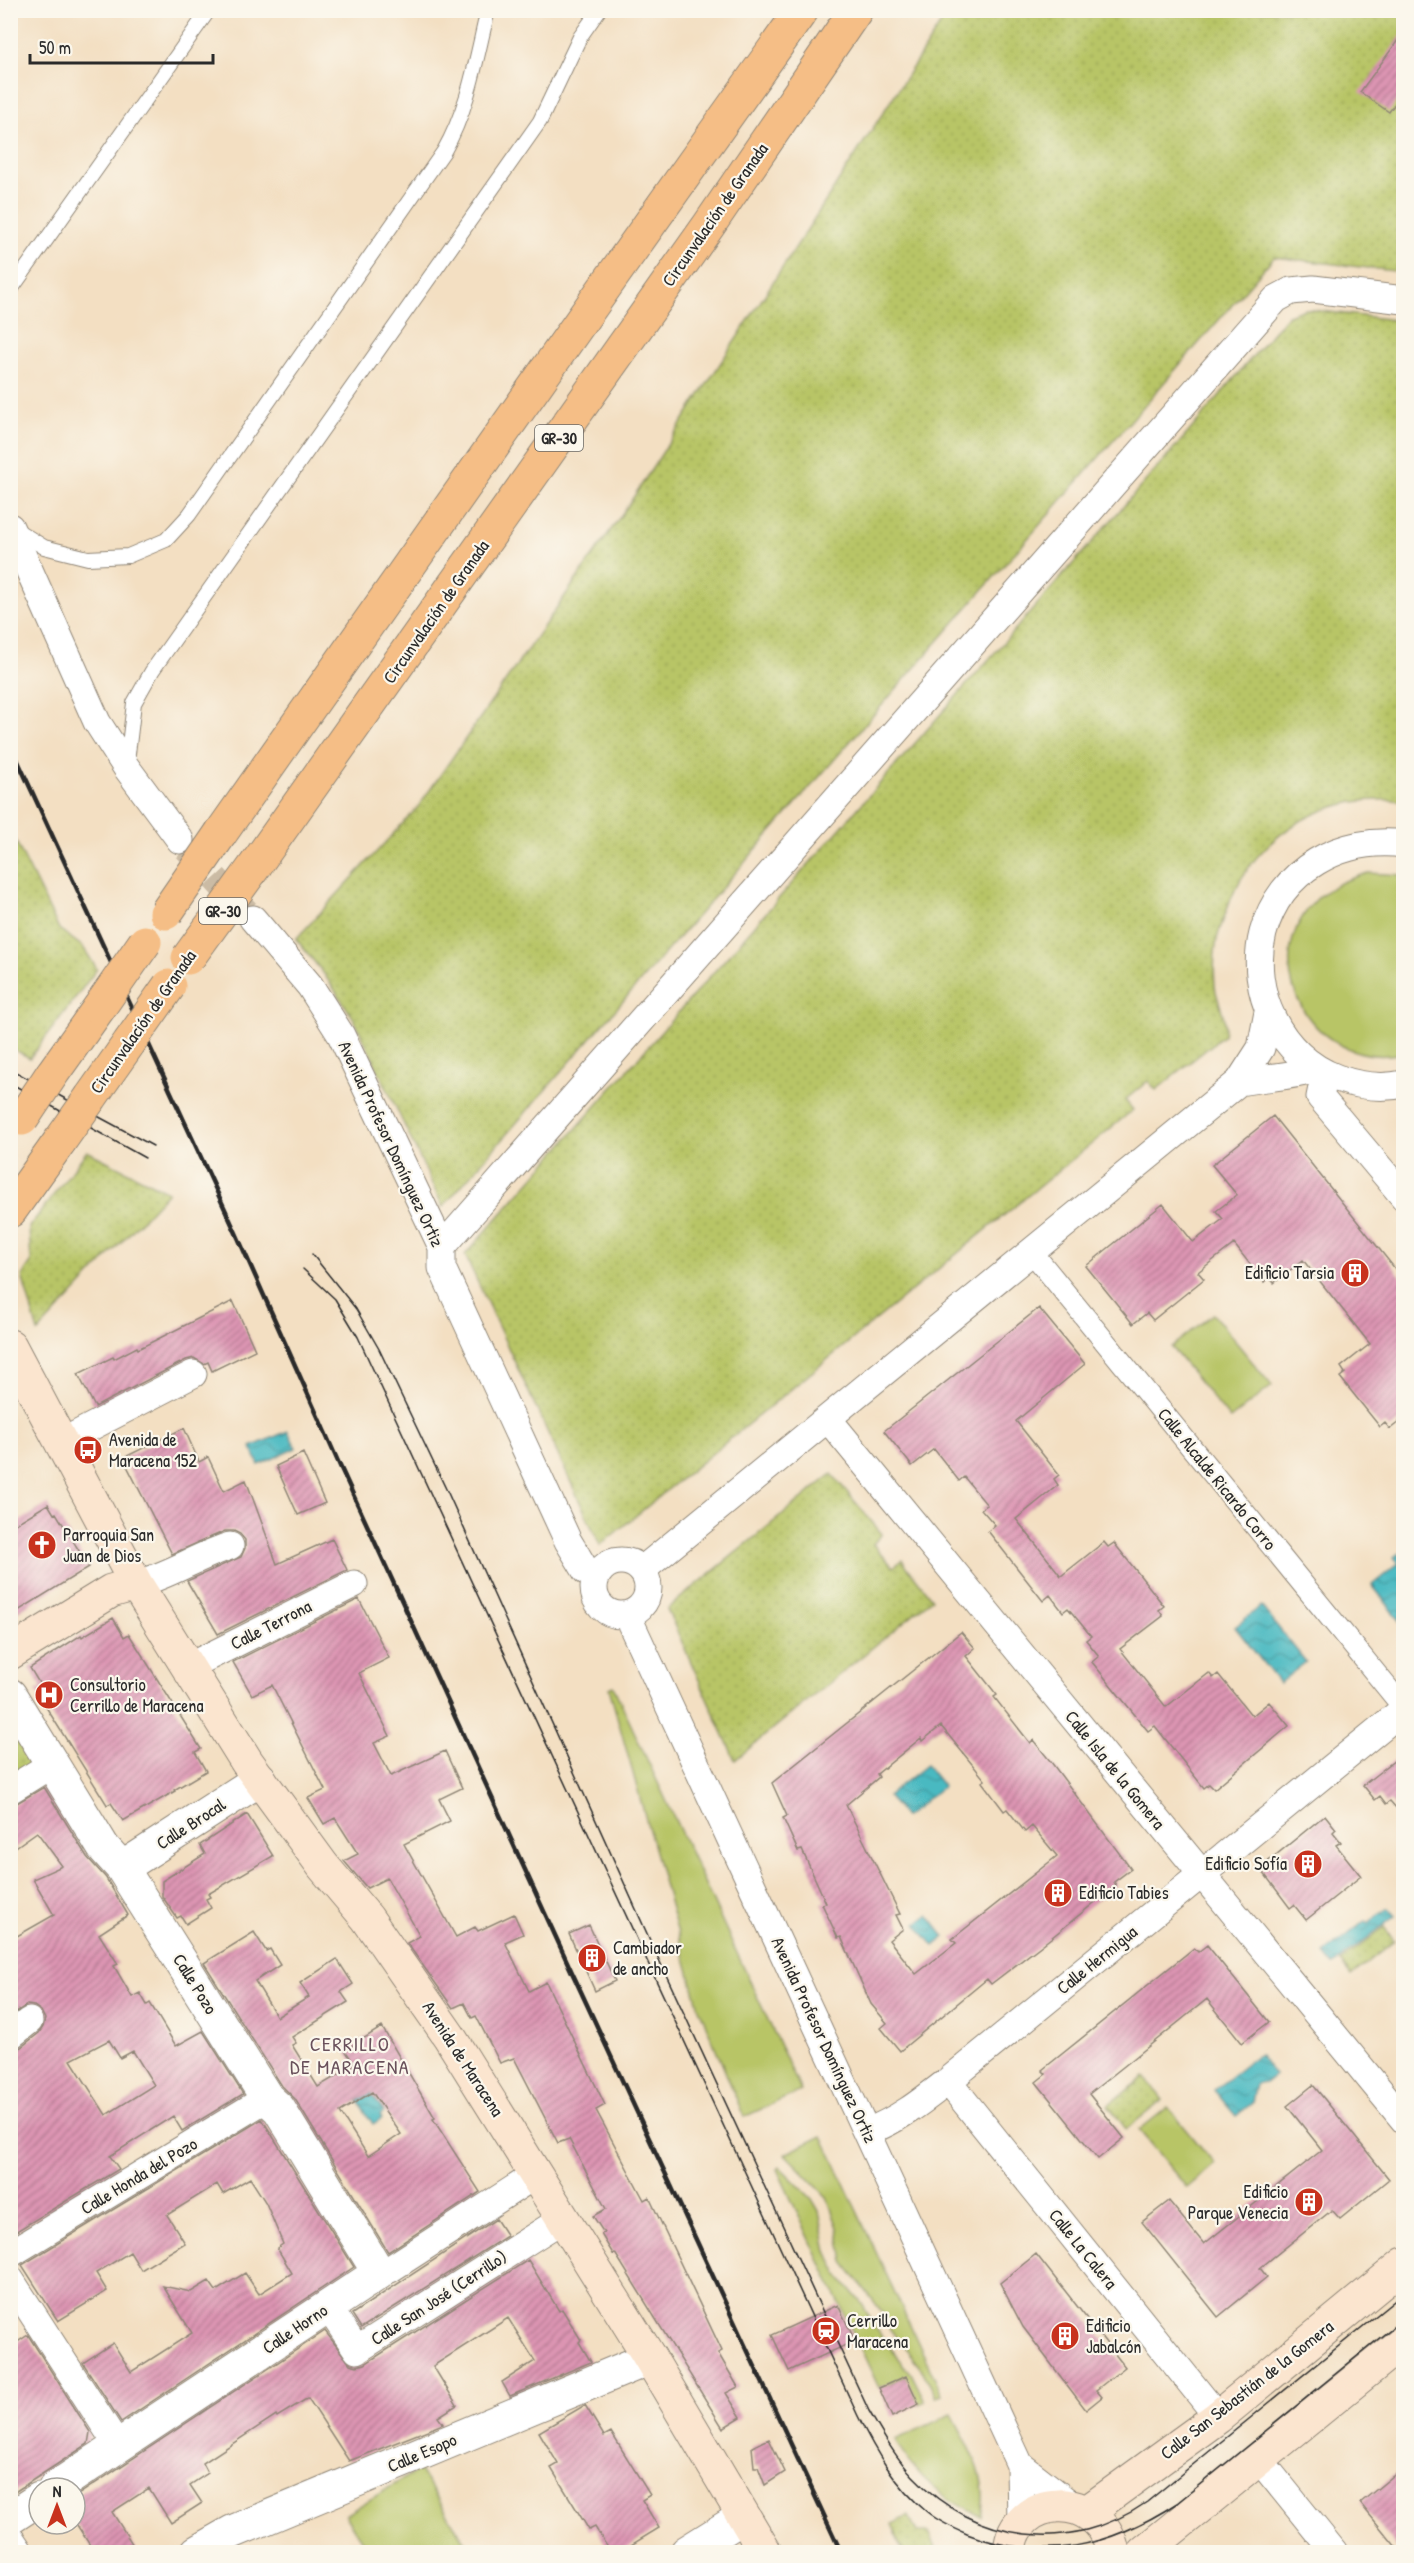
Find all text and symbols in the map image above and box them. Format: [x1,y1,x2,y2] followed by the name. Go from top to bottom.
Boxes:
[30,27,213,65] scale bar
[39,35,71,60] text: 50 m
[656,138,774,292] street label: Circunvalación de Granada
[535,425,583,451] road number: GR-30
[377,535,495,689] street label: Circunvalación de Granada
[199,898,247,924] road number: GR-30
[84,945,202,1099] street label: Circunvalación de Granada
[333,1037,450,1251] street label: Avenida Profesor Domínguez Ortiz
[1339,1257,1371,1289] building icon: Edificio Tarsia
[1245,1260,1334,1285] place label: Edificio Tarsia
[1152,1402,1283,1555] street label: Calle Alcalde Ricardo Corro
[109,1427,197,1473] place label: Avenida de Maracena 152
[72,1434,104,1466] bus stop icon: Avenida de Maracena 152
[63,1522,154,1568] place label: Parroquia San Juan de Dios
[26,1529,58,1561] church icon: Parroquia San Juan de Dios
[226,1593,316,1656] street label: Calle Terrona
[70,1672,204,1718] place label: Consultorio Cerrillo de Maracena
[33,1679,65,1711] hospital icon: Consultorio Cerrillo de Maracena
[1060,1705,1171,1835] street label: Calle Isla de la Gomera
[151,1792,230,1855] street label: Calle Brocal
[1292,1848,1324,1880] building icon: Edificio Sofía
[1205,1851,1287,1876] place label: Edificio Sofía
[1042,1877,1074,1909] building icon: Edificio Tabies
[1079,1880,1169,1905] place label: Edificio Tabies
[1051,1919,1142,2000] street label: Calle Hermigua
[766,1933,883,2147] street label: Avenida Profesor Domínguez Ortiz
[613,1935,682,1981] place label: Cambiador de ancho
[576,1942,608,1974] building icon: Cambiador de ancho
[167,1949,224,2019] street label: Calle Pozo
[417,1996,510,2121] street label: Avenida de Maracena
[290,2030,410,2080] district label: CERRILLO DE MARACENA
[76,2131,202,2220] street label: Calle Honda del Pozo
[1188,2179,1288,2225] place label: Edificio Parque Venecia
[1293,2186,1325,2218] building icon: Edificio Parque Venecia
[1043,2203,1124,2294] street label: Calle La Calera
[366,2244,512,2351] street label: Calle San José (Cerrillo)
[257,2298,332,2360] street label: Calle Horno
[847,2308,908,2354] place label: Cerrillo Maracena
[1086,2313,1141,2359] place label: Edificio Jabalcón
[1155,2314,1339,2465] street label: Calle San Sebastián de la Gomera
[810,2315,842,2347] station icon: Cerrillo Maracena
[1049,2320,1081,2352] building icon: Edificio Jabalcón
[383,2427,460,2478] street label: Calle Esopo
[27,2476,87,2536] north arrow
[53,2480,62,2502] text: N

